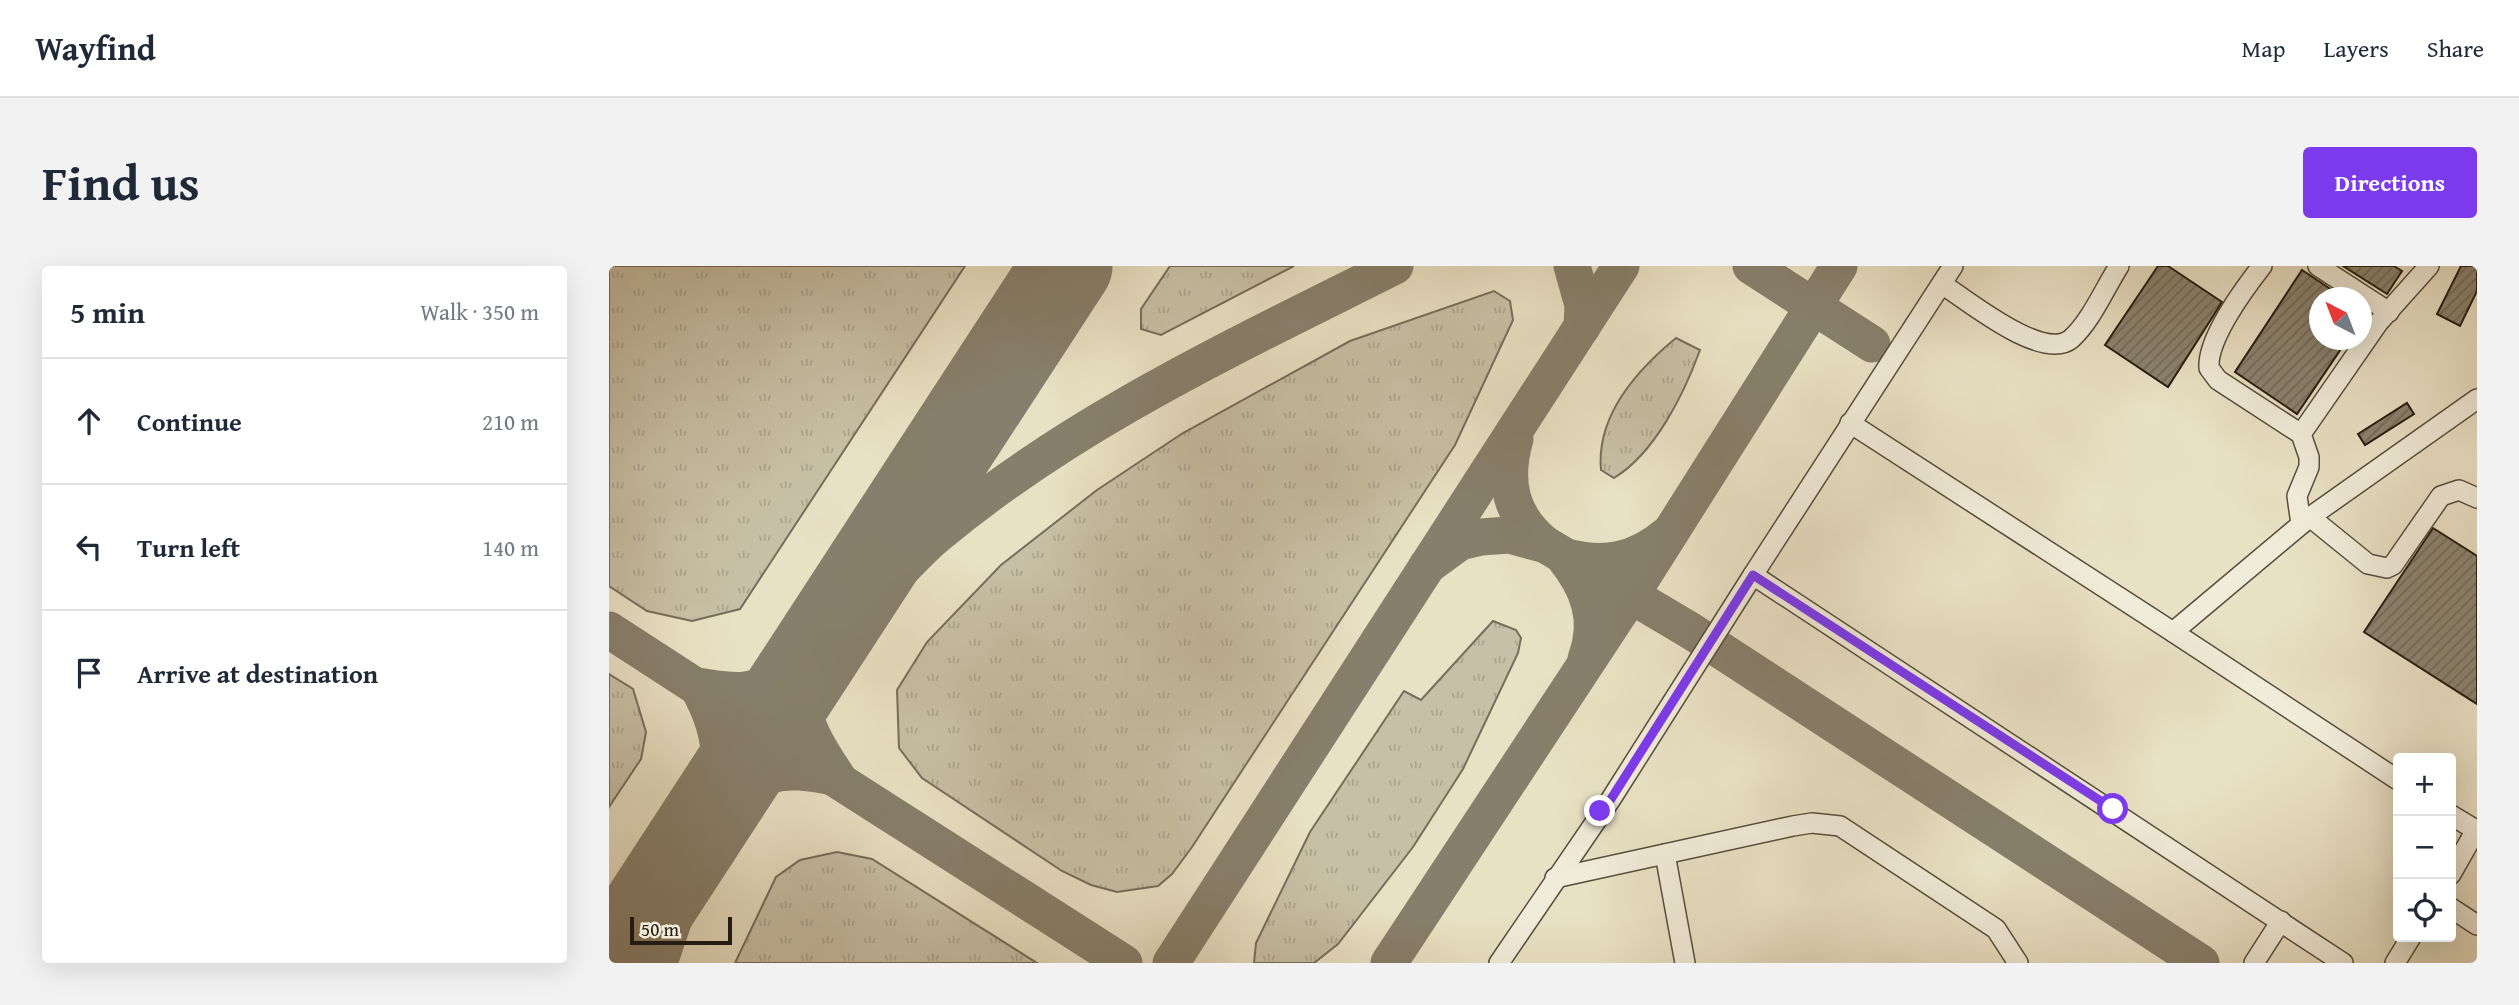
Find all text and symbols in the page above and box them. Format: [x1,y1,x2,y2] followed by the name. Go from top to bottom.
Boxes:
[35,24,156,72] text: Wayfind
[2242,31,2285,66] text: Map
[2323,31,2389,66] text: Layers
[2427,31,2484,66] text: Share
[42,146,200,218] text: Find us
[2303,147,2477,218] button: Directions
[2309,287,2372,350] north arrow
[70,290,145,334] text: 5 min
[420,295,539,328] text: Walk · 350 m
[70,402,108,440] icon: ahead
[137,402,242,441] text: Continue
[482,405,539,438] text: 210 m
[70,528,108,566] icon: left
[137,528,240,567] text: Turn left
[482,531,539,564] text: 140 m
[70,654,108,692] icon: arrive
[137,654,378,693] text: Arrive at destination
[2393,753,2456,942] map controls
[2393,753,2456,816] button: +
[2097,793,2128,824] route start
[1584,795,1615,826] route end
[2393,816,2456,879] button: −
[2393,879,2456,942] button: locate
[630,914,731,946] scale bar
[641,915,679,943] text: 50 m

